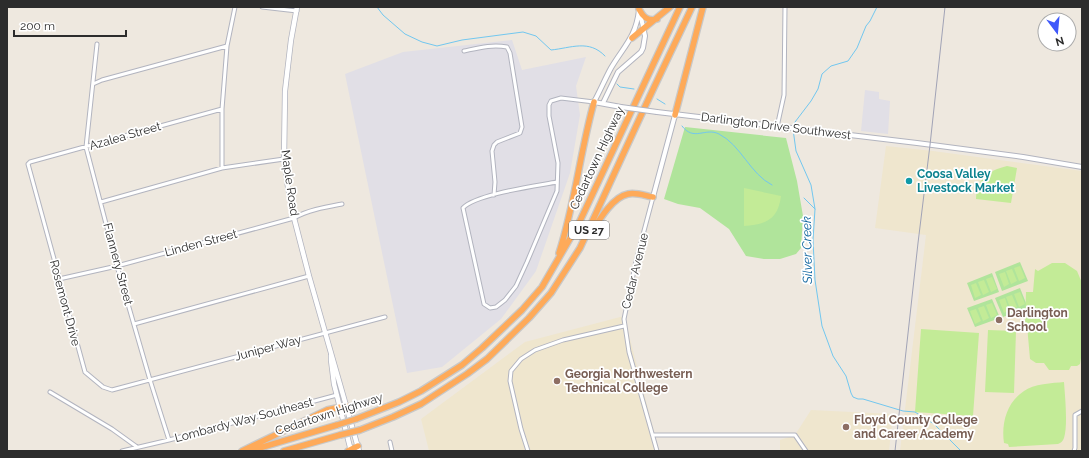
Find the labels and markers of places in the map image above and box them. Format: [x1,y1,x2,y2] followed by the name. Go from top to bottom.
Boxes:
[917,167,1015,195] place label: Coosa Valley Livestock Market
[904,176,914,186] marker: Coosa Valley Livestock Market
[1007,306,1068,334] place label: Darlington School
[994,315,1004,325] marker: Darlington School
[565,367,692,395] place label: Georgia Northwestern Technical College
[552,376,562,386] marker: Georgia Northwestern Technical College
[854,413,978,441] place label: Floyd County College and Career Academy
[841,422,851,432] marker: Floyd County College and Career Academy

